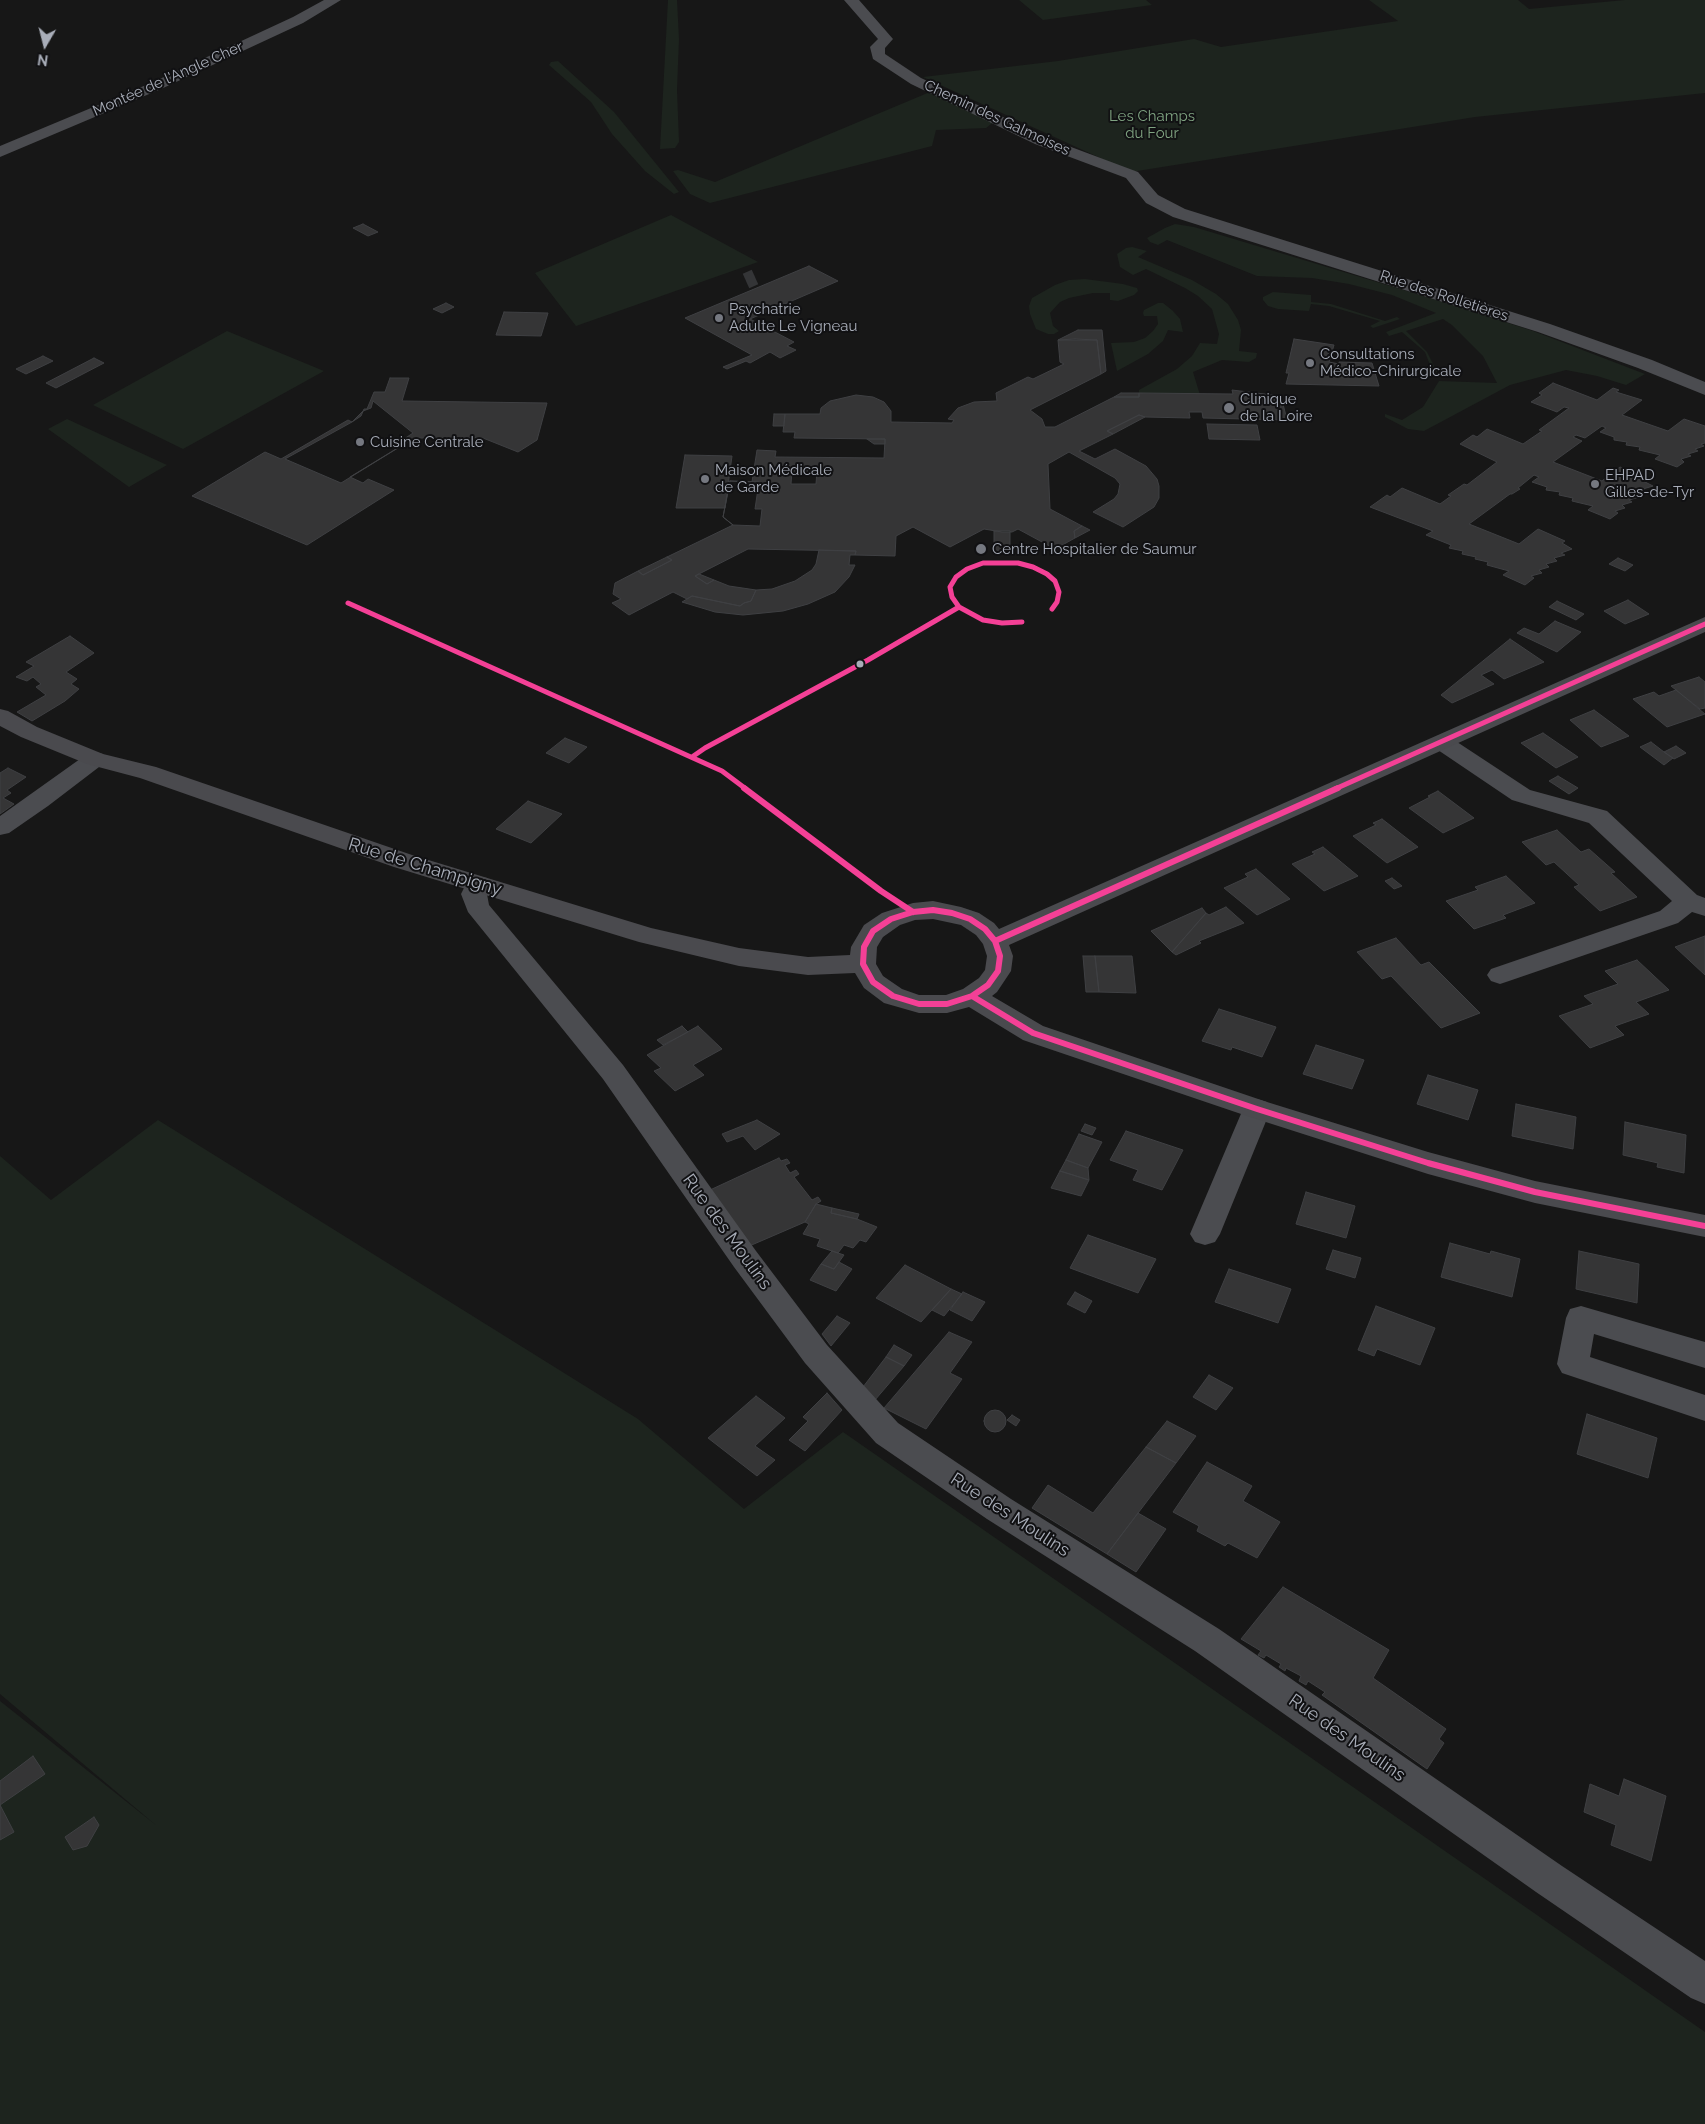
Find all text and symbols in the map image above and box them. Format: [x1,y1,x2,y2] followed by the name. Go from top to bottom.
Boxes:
[20,20,70,70] north arrow
[90,38,246,120] street label: Montée de l'Angle Cher
[37,51,49,69] text: N
[921,76,1073,160] street label: Chemin des Galmoises
[1109,107,1195,142] park label: Les Champs du Four
[1378,267,1510,325] street label: Rue des Rolletières
[729,300,857,335] place label: Psychatrie Adulte Le Vigneau
[713,312,725,324] marker: Psychatrie Adulte Le Vigneau
[1320,345,1461,380] place label: Consultations Médico-Chirurgicale
[1304,357,1316,369] marker: Consultations Médico-Chirurgicale
[1240,390,1313,425] place label: Clinique de la Loire
[1222,401,1236,415] marker: Clinique de la Loire
[370,433,483,451] place label: Cuisine Centrale
[354,436,366,448] marker: Cuisine Centrale
[715,461,832,496] place label: Maison Médicale de Garde
[1605,466,1694,501] place label: EHPAD Gilles-de-Tyr
[699,473,711,485] marker: Maison Médicale de Garde
[1589,478,1601,490] marker: EHPAD Gilles-de-Tyr
[992,540,1197,558] place label: Centre Hospitalier de Saumur
[974,542,988,556] marker: Centre Hospitalier de Saumur
[855,659,865,669] unlabelled marker
[346,833,504,901] street label: Rue de Champigny
[678,1170,776,1294] street label: Rue des Moulins
[946,1468,1074,1562] street label: Rue des Moulins
[1284,1690,1410,1786] street label: Rue des Moulins

